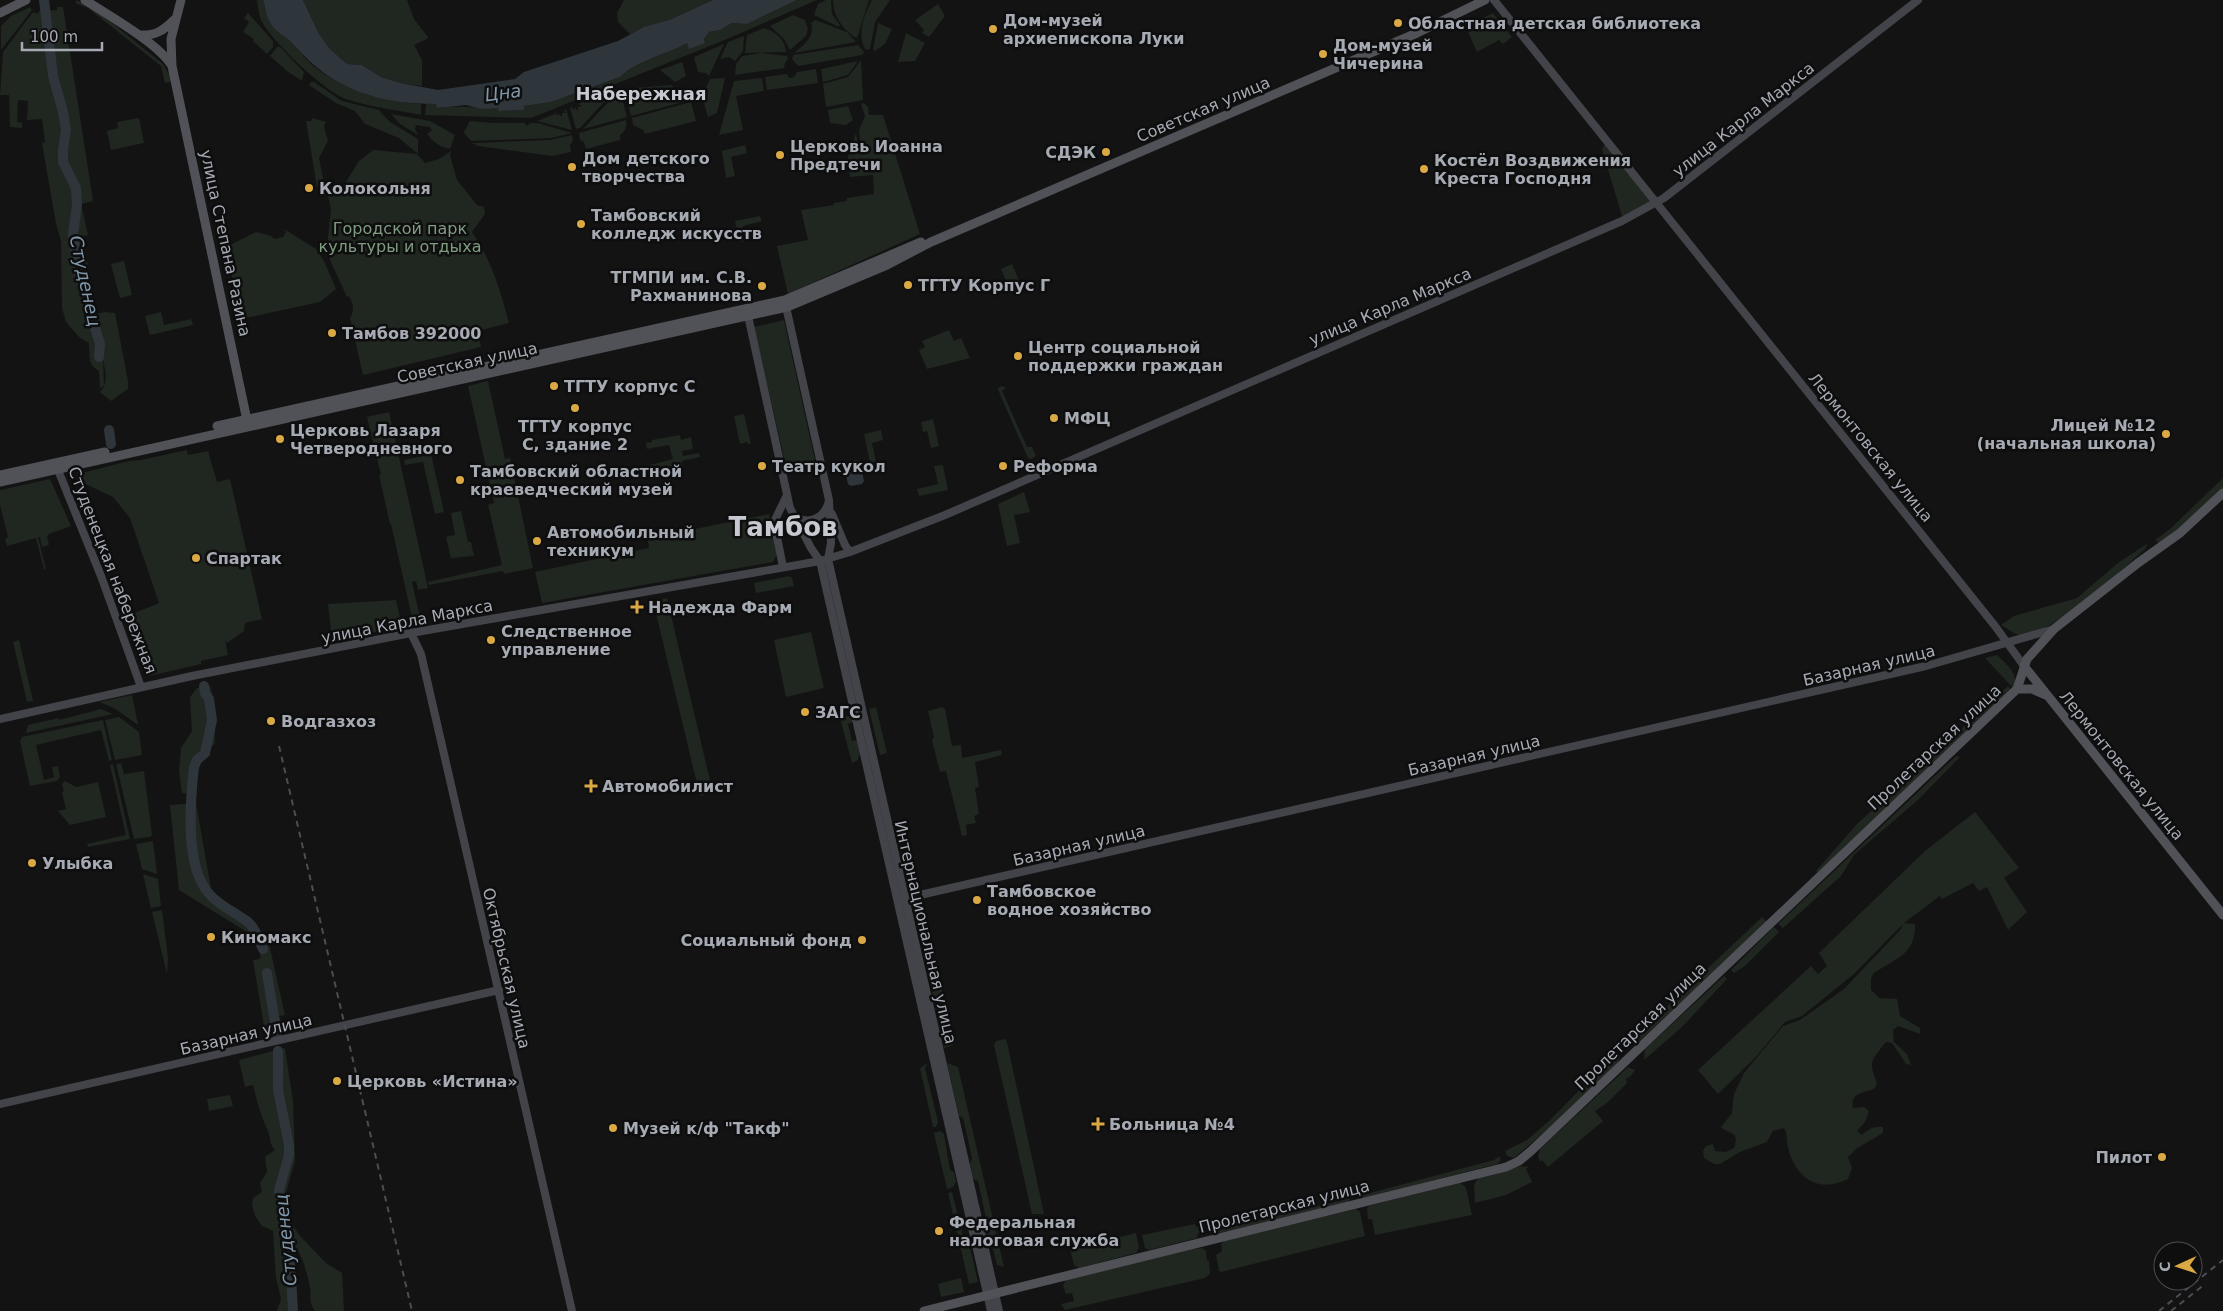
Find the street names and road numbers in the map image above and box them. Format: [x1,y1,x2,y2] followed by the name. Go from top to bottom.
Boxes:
[1669,58,1818,181] street label: улица Карла Маркса
[1134,73,1273,146] street label: Советская улица
[196,148,255,338] street label: улица Степана Разина
[1306,264,1474,349] street label: улица Карла Маркса
[395,338,539,387] street label: Советская улица
[1804,369,1937,526] street label: Лермонтовская улица
[64,464,161,677] street label: Студенецкая набережная
[320,596,494,647] street label: улица Карла Маркса
[1801,641,1937,690] street label: Базарная улица
[1864,681,2005,814] street label: Пролетарская улица
[2055,687,2188,844] street label: Лермонтовская улица
[1406,731,1542,780] street label: Базарная улица
[891,819,961,1046] street label: Интернациональная улица
[1011,821,1147,870] street label: Базарная улица
[479,886,534,1050] street label: Октябрьская улица
[1571,959,1710,1094] street label: Пролетарская улица
[178,1010,314,1059] street label: Базарная улица
[1197,1176,1371,1237] street label: Пролетарская улица

